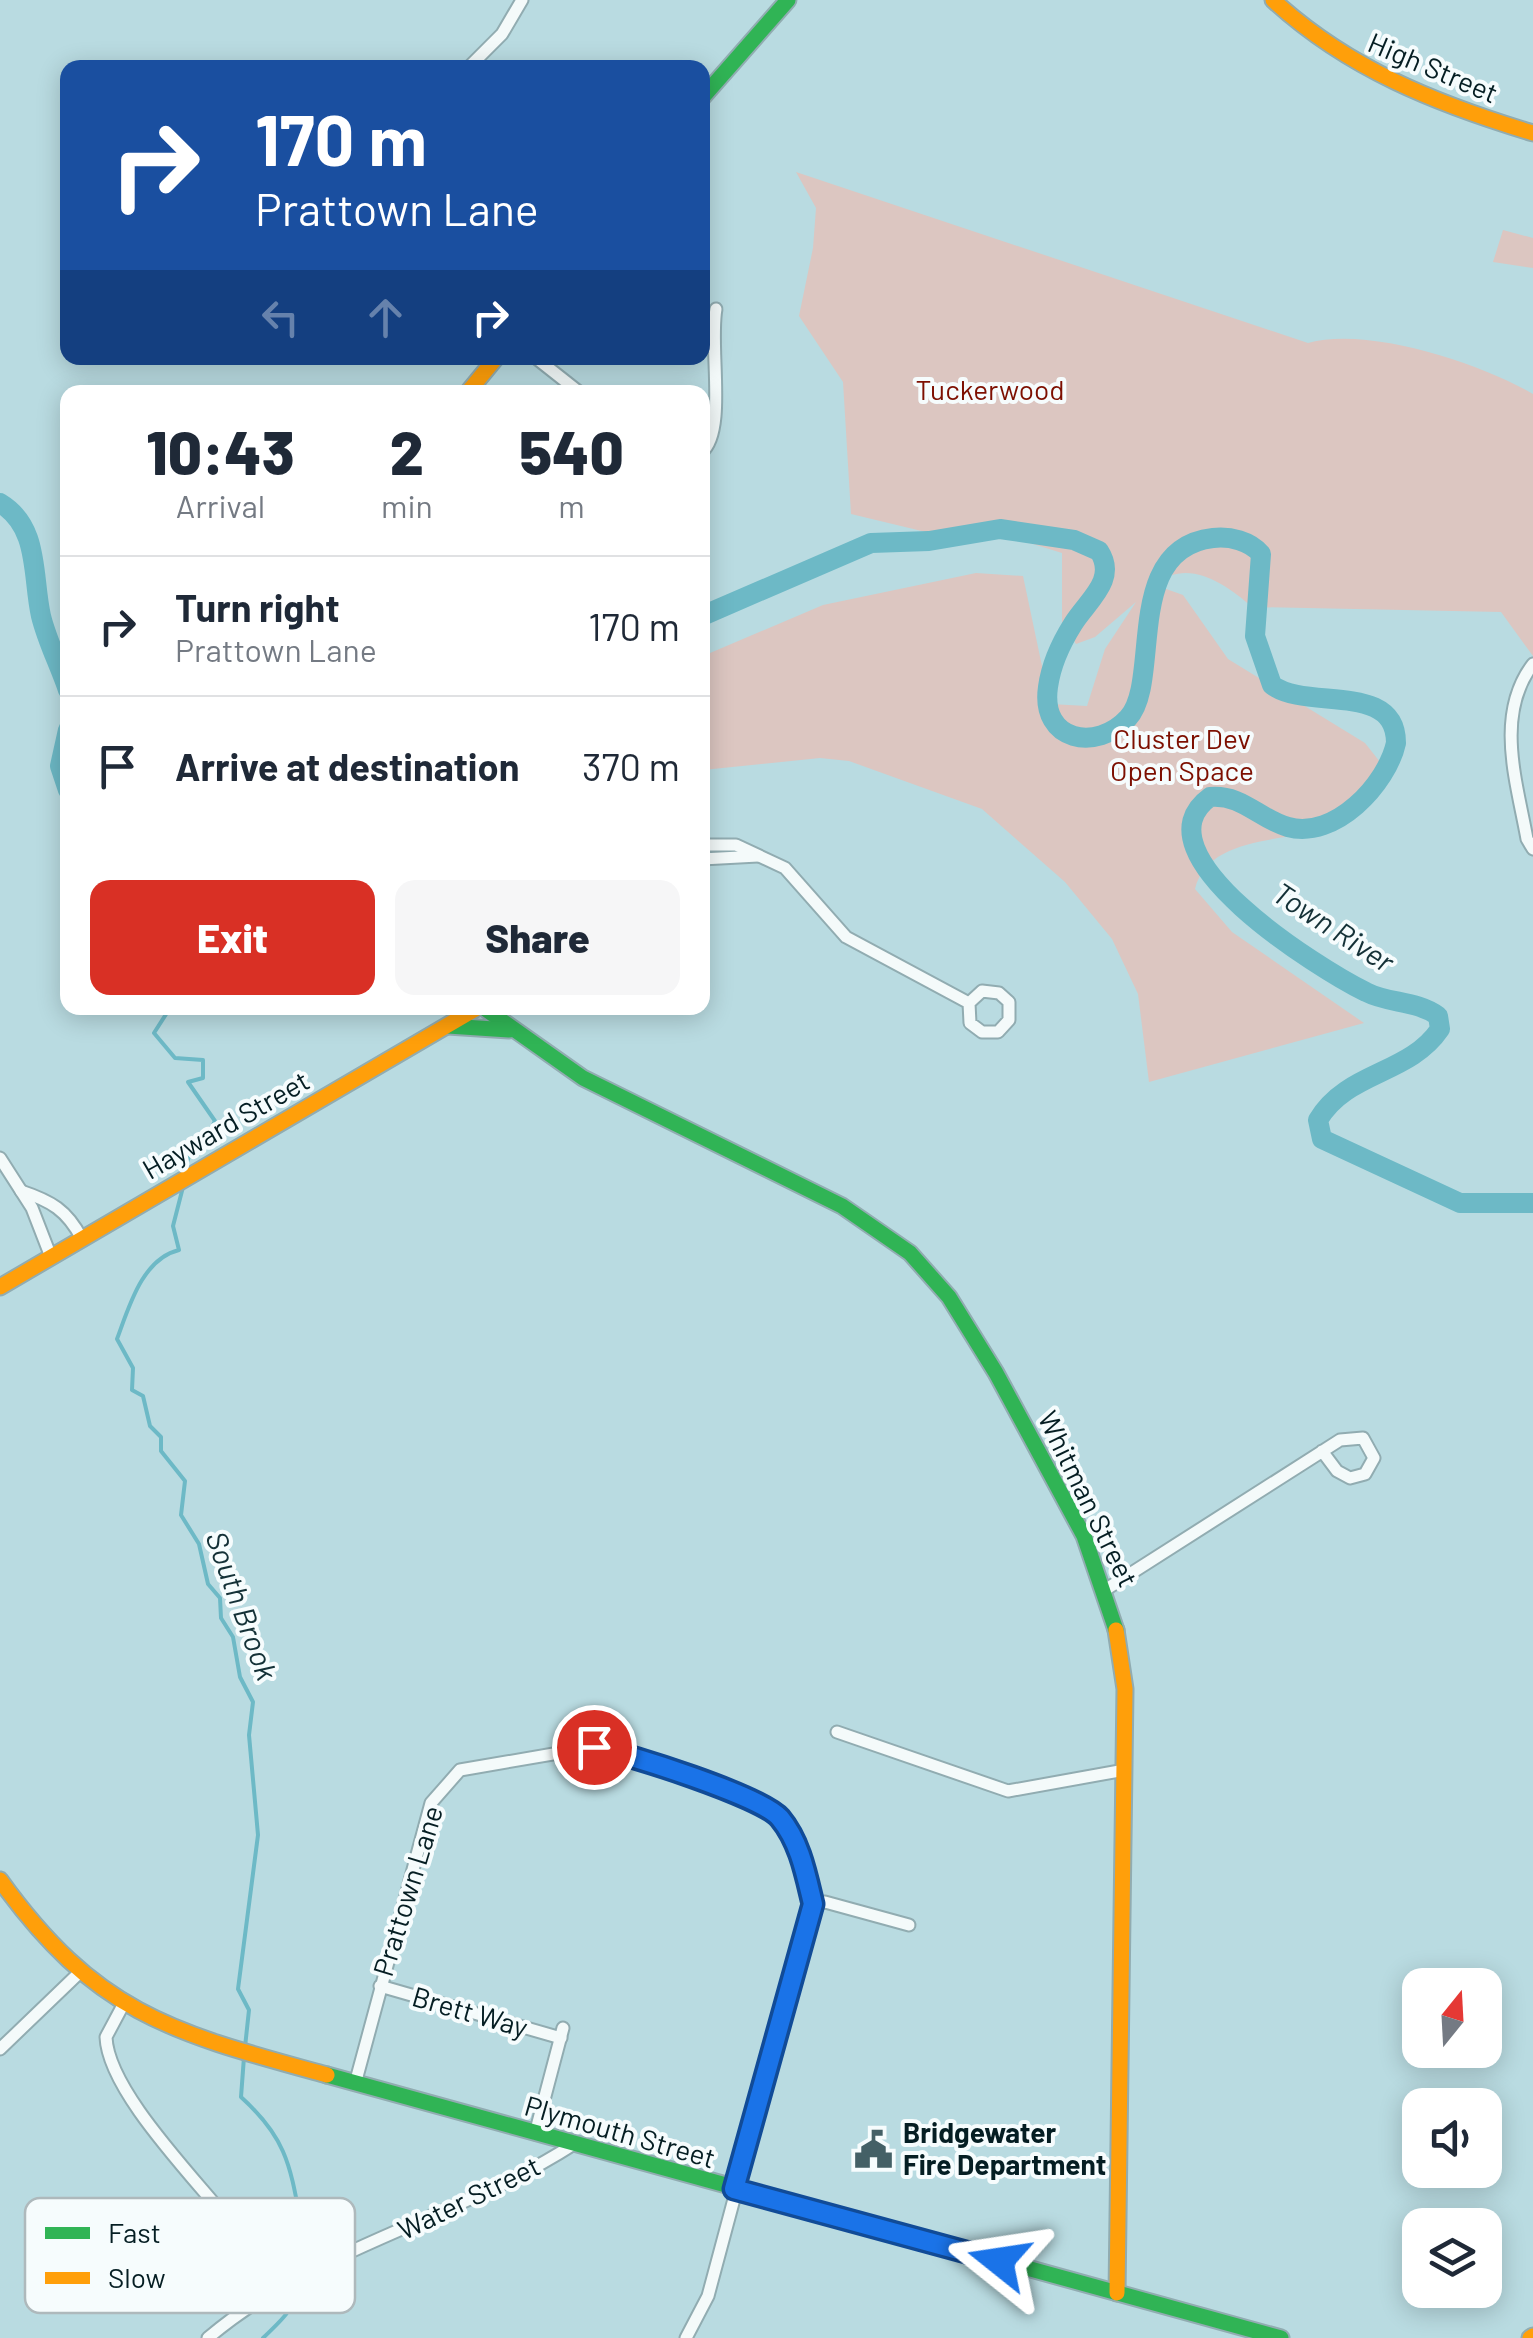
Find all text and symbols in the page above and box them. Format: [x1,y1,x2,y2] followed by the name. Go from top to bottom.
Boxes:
[1363,25,1503,110] street label: High Street
[255,96,427,180] text: 170 m
[90,100,220,230] icon: right
[255,181,539,235] text: Prattown Lane
[253,290,308,345] icon: left
[358,290,413,345] icon: ahead
[463,290,518,345] icon: right
[915,372,1065,406] park label: Tuckerwood
[146,415,295,487] text: 10:43
[390,415,424,487] text: 2
[519,415,624,487] text: 540
[176,486,265,524] text: Arrival
[381,486,433,524] text: min
[558,486,585,524] text: m
[175,584,340,630] text: Turn right
[90,599,145,654] icon: right
[588,603,680,649] text: 170 m
[175,630,377,668] text: Prattown Lane
[1110,721,1254,787] park label: Cluster Dev Open Space
[90,739,145,794] icon: arrive
[175,743,520,789] text: Arrive at destination
[582,743,680,789] text: 370 m
[1267,874,1402,979] water label: Town River
[90,880,375,995] button: Exit
[395,880,680,995] button: Share
[136,1063,315,1186] street label: Hayward Street
[1032,1405,1146,1592] street label: Whitman Street
[199,1526,287,1685] water label: South Brook
[552,1705,637,1790] pin
[567,1720,622,1775] icon: arrive
[365,1801,449,1980] street label: Prattown Lane
[1402,1968,1502,2068] north arrow
[1402,1968,1502,2308] map controls
[409,1978,532,2044] street label: Brett Way
[521,2088,719,2174] street label: Plymouth Street
[1402,2088,1502,2188] button: sound
[903,2115,1106,2181] place label: Bridgewater Fire Department
[852,2128,894,2170] public building icon: Bridgewater Fire Department
[392,2148,545,2246] street label: Water Street
[25,2198,355,2313] legend
[1402,2208,1502,2308] button: layers
[947,2209,1051,2313] position arrow
[108,2215,161,2249] text: Fast
[108,2260,166,2294] text: Slow

